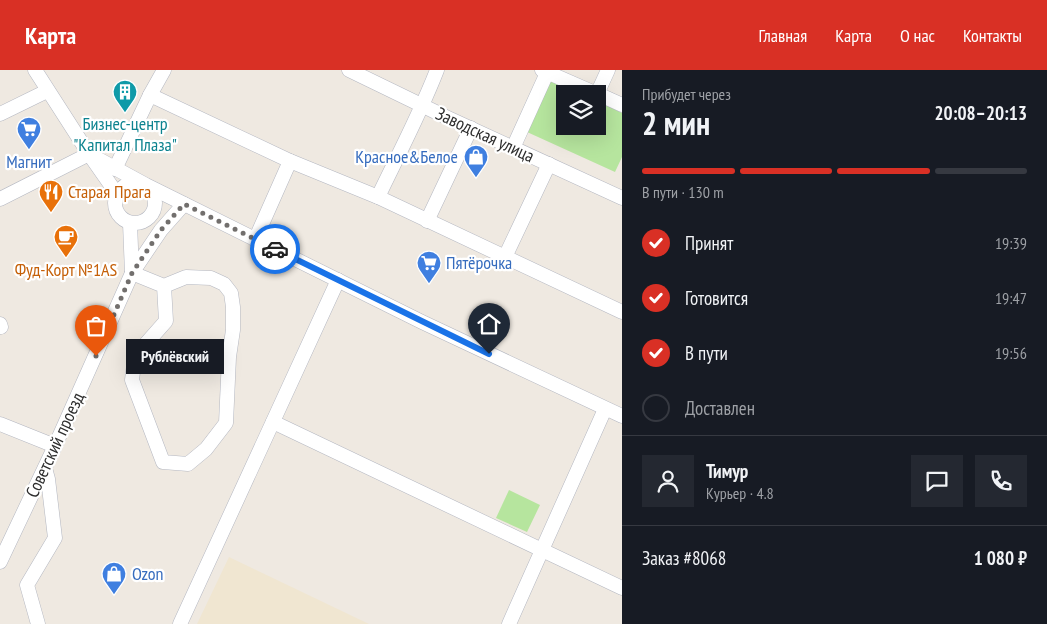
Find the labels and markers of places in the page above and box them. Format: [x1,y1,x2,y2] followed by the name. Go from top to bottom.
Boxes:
[112,79,138,113] building icon: Бизнес-центр "Капитал Плаза"
[73,112,177,156] place label: Бизнес-центр "Капитал Плаза"
[16,116,42,150] supermarket icon: Магнит
[463,144,489,178] shop icon: Красное&Белое
[355,145,458,168] place label: Красное&Белое
[6,150,52,173] place label: Магнит
[38,179,64,213] restaurant icon: Старая Прага
[68,180,151,203] place label: Старая Прага
[53,224,79,258] cafe icon: Фуд-Корт №1AS
[416,250,442,284] supermarket icon: Пятёрочка
[446,251,512,274] place label: Пятёрочка
[15,258,118,281] place label: Фуд-Корт №1AS
[468,303,510,354] pin
[75,305,117,356] pin
[126,338,224,374] callout: Рублёвский
[101,561,127,595] shop icon: Ozon
[132,562,164,585] place label: Ozon

